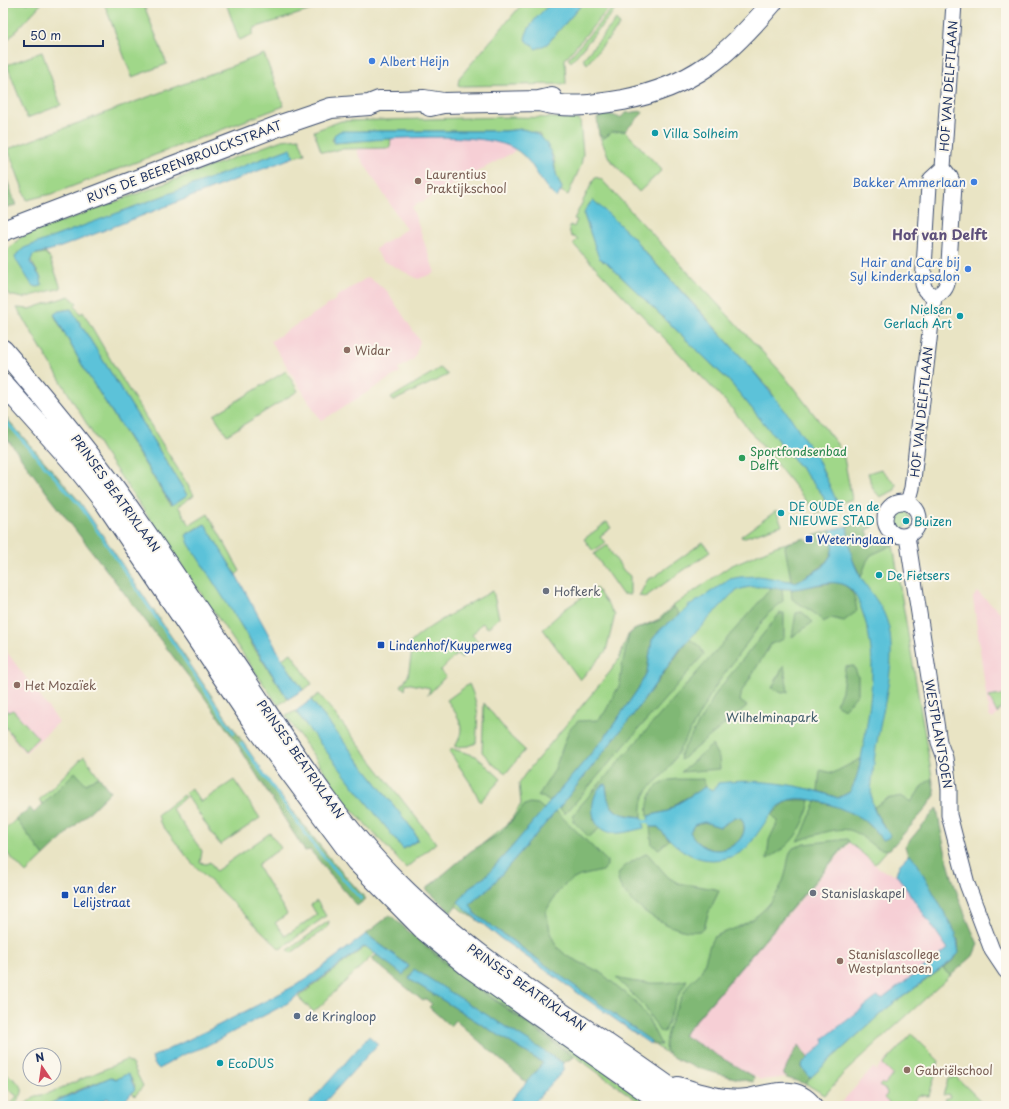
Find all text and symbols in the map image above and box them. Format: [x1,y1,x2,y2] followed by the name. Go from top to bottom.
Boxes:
[934,20,962,152] street label: HOF VAN DELFTLAAN
[24,22,103,48] scale bar
[30,26,61,44] text: 50 m
[380,52,449,70] place label: Albert Heijn
[367,56,377,66] marker: Albert Heijn
[84,115,285,207] street label: RUYS DE BEERENBROUCKSTRAAT
[663,124,739,142] place label: Villa Solheim
[650,128,660,138] marker: Villa Solheim
[426,165,507,197] place label: Laurentius Praktijkschool
[852,173,966,191] place label: Bakker Ammerlaan
[413,176,423,186] marker: Laurentius Praktijkschool
[969,177,979,187] marker: Bakker Ammerlaan
[892,224,988,245] district label: Hof van Delft
[850,253,960,285] place label: Hair and Care bij Syl kinderkapsalon
[963,264,973,274] marker: Hair and Care bij Syl kinderkapsalon
[883,300,952,332] place label: Nielsen Gerlach Art
[955,311,965,321] marker: Nielsen Gerlach Art
[355,341,391,359] place label: Widar
[342,345,352,355] marker: Widar
[905,346,937,478] street label: HOF VAN DELFTLAAN
[67,431,165,555] street label: PRINSES BEATRIXLAAN
[750,442,847,474] place label: Sportfondsenbad Delft
[737,453,747,463] marker: Sportfondsenbad Delft
[789,497,880,529] place label: DE OUDE en de NIEUWE STAD
[776,508,786,518] marker: DE OUDE en de NIEUWE STAD
[914,512,952,530] place label: Buizen
[901,516,911,526] marker: Buizen
[817,530,894,548] place label: Weteringlaan
[804,534,814,544] marker: Weteringlaan
[887,566,950,584] place label: De Fietsers
[874,570,884,580] marker: De Fietsers
[554,582,601,600] place label: Hofkerk
[541,586,551,596] marker: Hofkerk
[389,636,512,654] place label: Lindenhof/Kuyperweg
[376,640,386,650] marker: Lindenhof/Kuyperweg
[25,676,96,694] place label: Het Mozaïek
[921,678,957,790] street label: WESTPLANTSOEN
[12,680,22,690] marker: Het Mozaïek
[253,696,349,822] street label: PRINSES BEATRIXLAAN
[726,708,818,726] park label: Wilhelminapark
[73,879,131,911] place label: van der Lelijstraat
[821,884,905,902] place label: Stanislaskapel
[808,888,818,898] marker: Stanislaskapel
[60,890,70,900] marker: van der Lelijstraat
[464,939,590,1035] street label: PRINSES BEATRIXLAAN
[848,945,940,977] place label: Stanislascollege Westplantsoen
[835,956,845,966] marker: Stanislascollege Westplantsoen
[305,1007,376,1025] place label: de Kringloop
[292,1011,302,1021] marker: de Kringloop
[22,1047,62,1087] north arrow
[33,1047,46,1066] text: N
[228,1054,274,1072] place label: EcoDUS
[215,1058,225,1068] marker: EcoDUS
[915,1061,993,1079] place label: Gabriëlschool
[902,1065,912,1075] marker: Gabriëlschool

